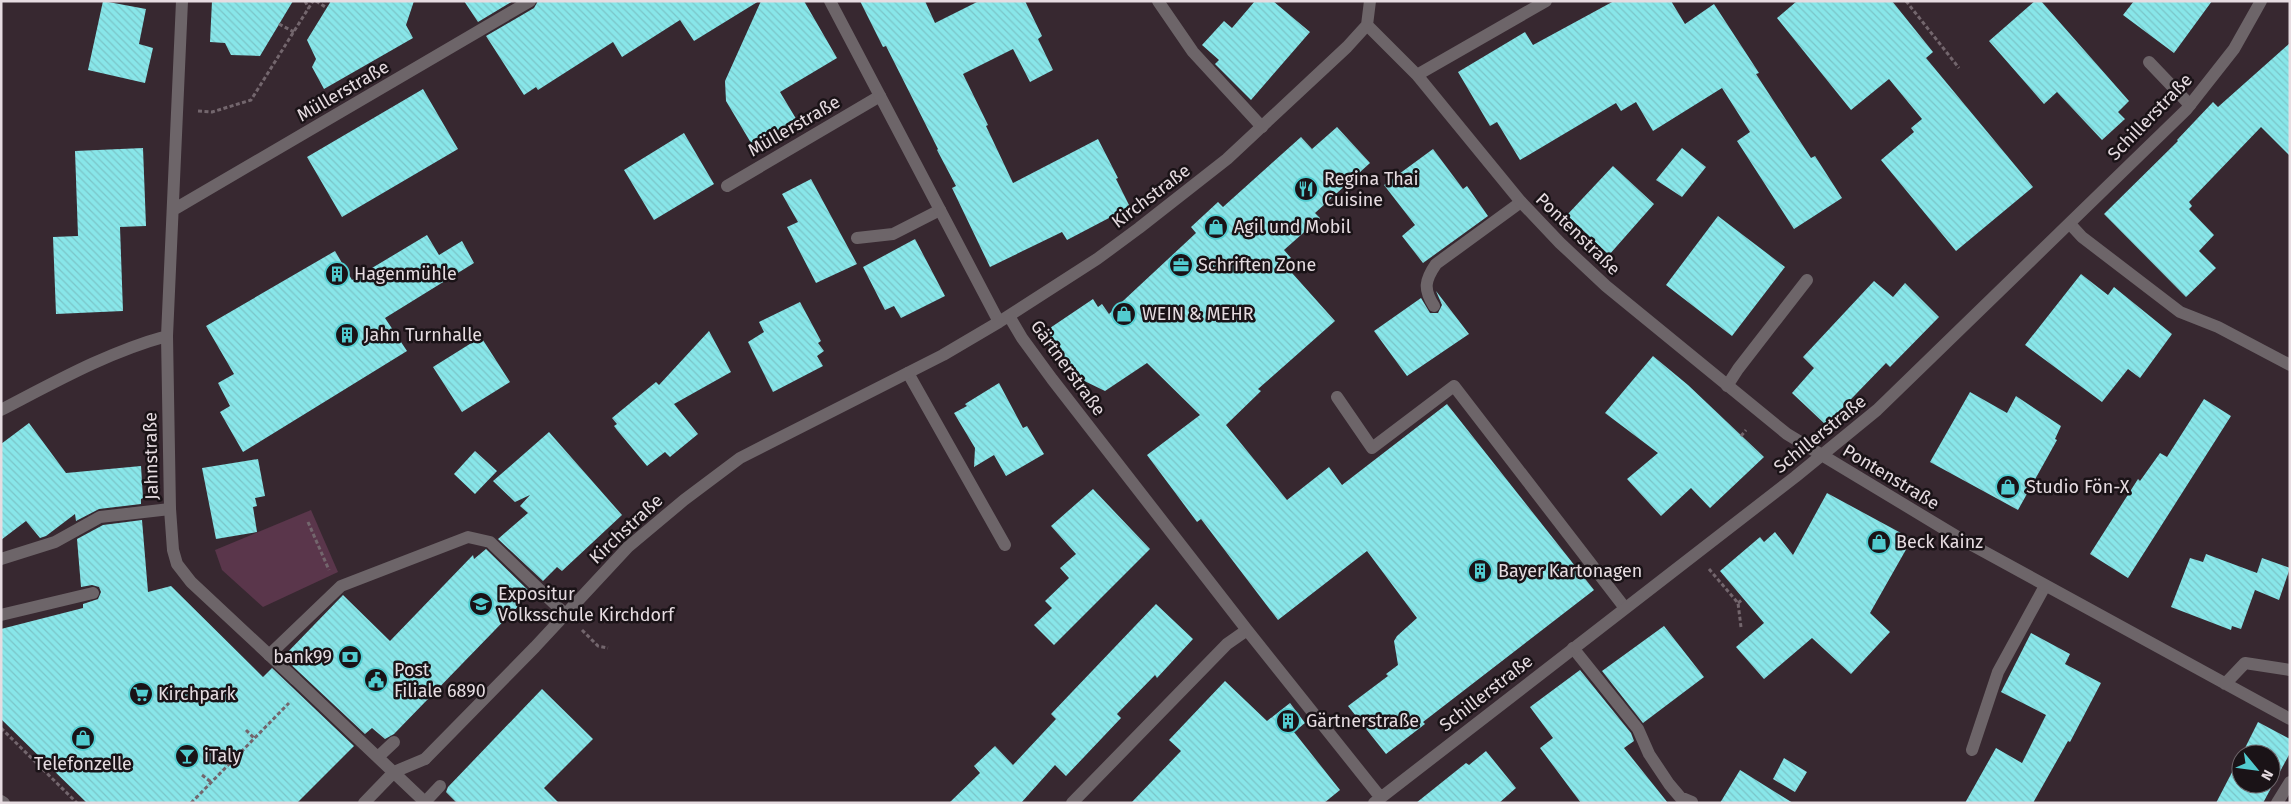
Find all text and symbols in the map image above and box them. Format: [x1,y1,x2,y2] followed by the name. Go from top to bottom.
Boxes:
[293,56,393,126] street label: Müllerstraße
[2103,69,2197,165] street label: Schillerstraße
[744,91,844,161] street label: Müllerstraße
[1107,159,1195,233] street label: Kirchstraße
[1324,168,1419,211] place label: Regina Thai Cuisine
[1293,176,1319,202] restaurant icon: Regina Thai Cuisine
[1531,188,1625,280] street label: Pontenstraße
[1203,214,1229,240] shop icon: Agil und Mobil
[1234,216,1351,238] place label: Agil und Mobil
[1168,252,1194,278] office icon: Schriften Zone
[1198,254,1316,276] place label: Schriften Zone
[324,261,350,287] building icon: Hagenmühle
[354,263,457,285] place label: Hagenmühle
[1111,301,1137,327] shop icon: WEIN & MEHR
[1142,303,1254,325] place label: WEIN & MEHR
[1026,316,1110,420] street label: Gärtnerstraße
[334,322,360,348] building icon: Jahn Turnhalle
[364,324,482,346] place label: Jahn Turnhalle
[1769,390,1871,478] street label: Schillerstraße
[139,412,163,500] street label: Jahnstraße
[1839,439,1943,515] street label: Pontenstraße
[1995,474,2021,500] shop icon: Studio Fön-X
[2026,476,2130,498] place label: Studio Fön-X
[585,489,667,569] street label: Kirchstraße
[1866,529,1892,555] shop icon: Beck Kainz
[1896,531,1983,553] place label: Beck Kainz
[1467,558,1493,584] building icon: Bayer Kartonagen
[1498,560,1642,582] place label: Bayer Kartonagen
[498,583,676,626] place label: Expositur Volksschule Kirchdorf
[468,591,494,617] school or university icon: Expositur Volksschule Kirchdorf
[337,644,363,670] bank icon: bank99
[273,646,332,668] place label: bank99
[1435,650,1537,736] street label: Schillerstraße
[394,659,486,702] place label: Post Filiale 6890
[363,667,389,693] public building icon: Post Filiale 6890
[128,681,154,707] supermarket icon: Kirchpark
[158,683,236,705] place label: Kirchpark
[1275,708,1301,734] building icon: Gärtnerstraße
[1306,710,1419,732] place label: Gärtnerstraße
[70,725,96,751] shop icon: Telefonzelle
[174,743,200,769] bar icon: iTaly
[2231,744,2281,794] north arrow
[204,745,241,767] place label: iTaly
[34,753,132,775] place label: Telefonzelle
[2257,767,2277,783] text: N

